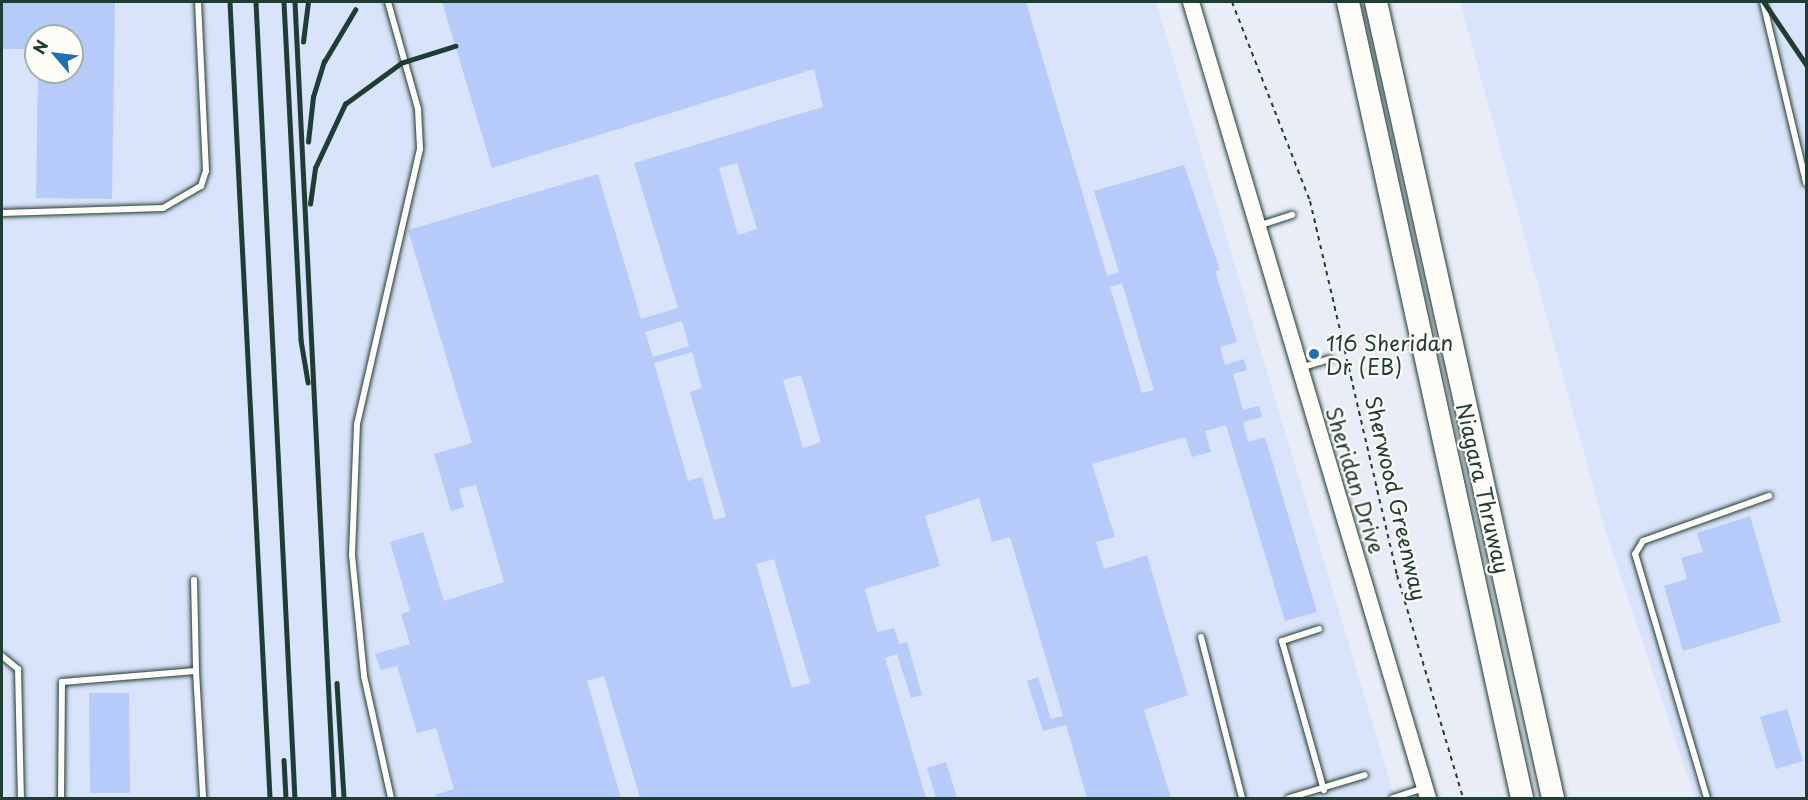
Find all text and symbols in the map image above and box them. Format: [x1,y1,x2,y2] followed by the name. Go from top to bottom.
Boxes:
[24,24,84,84] north arrow
[26,35,53,58] text: N
[1326,329,1455,379] place label: 116 Sheridan Dr (EB)
[1307,347,1321,361] marker: 116 Sheridan Dr (EB)
[1361,393,1433,603] street label: Sherwood Greenway
[1452,400,1516,576] street label: Niagara Thruway
[1322,404,1390,556] street label: Sheridan Drive

